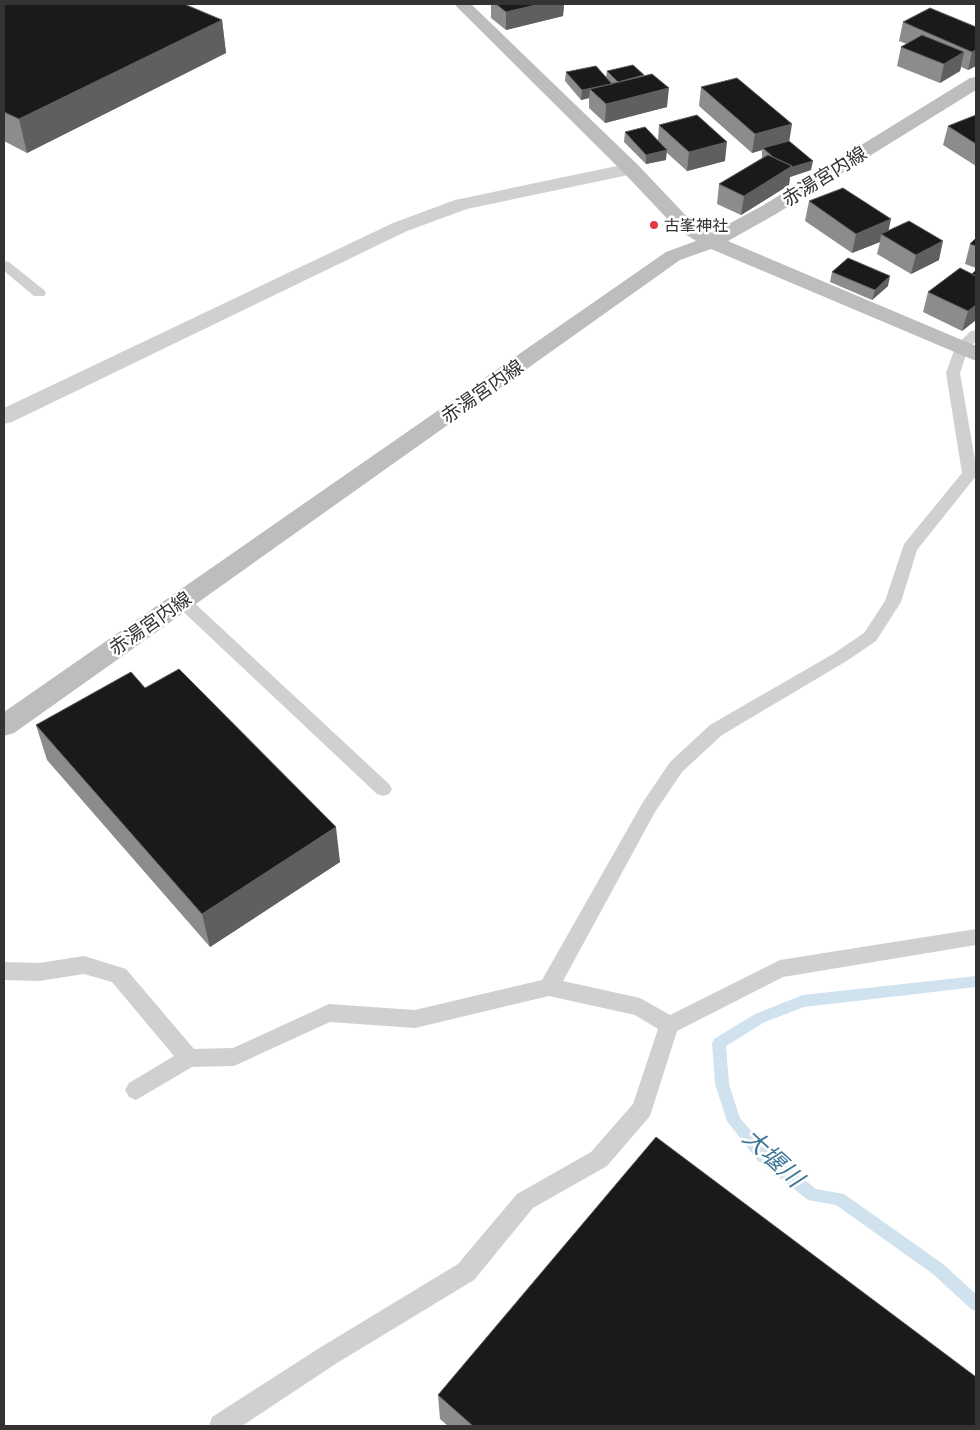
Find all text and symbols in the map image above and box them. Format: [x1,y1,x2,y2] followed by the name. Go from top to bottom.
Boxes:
[777,140,872,213] street label: 赤湯宮内線
[664,214,728,237] place label: 古峯神社
[648,219,660,231] marker: 古峯神社
[436,353,529,430] street label: 赤湯宮内線
[104,585,197,662] street label: 赤湯宮内線
[735,1120,814,1197] water label: 大堰川

